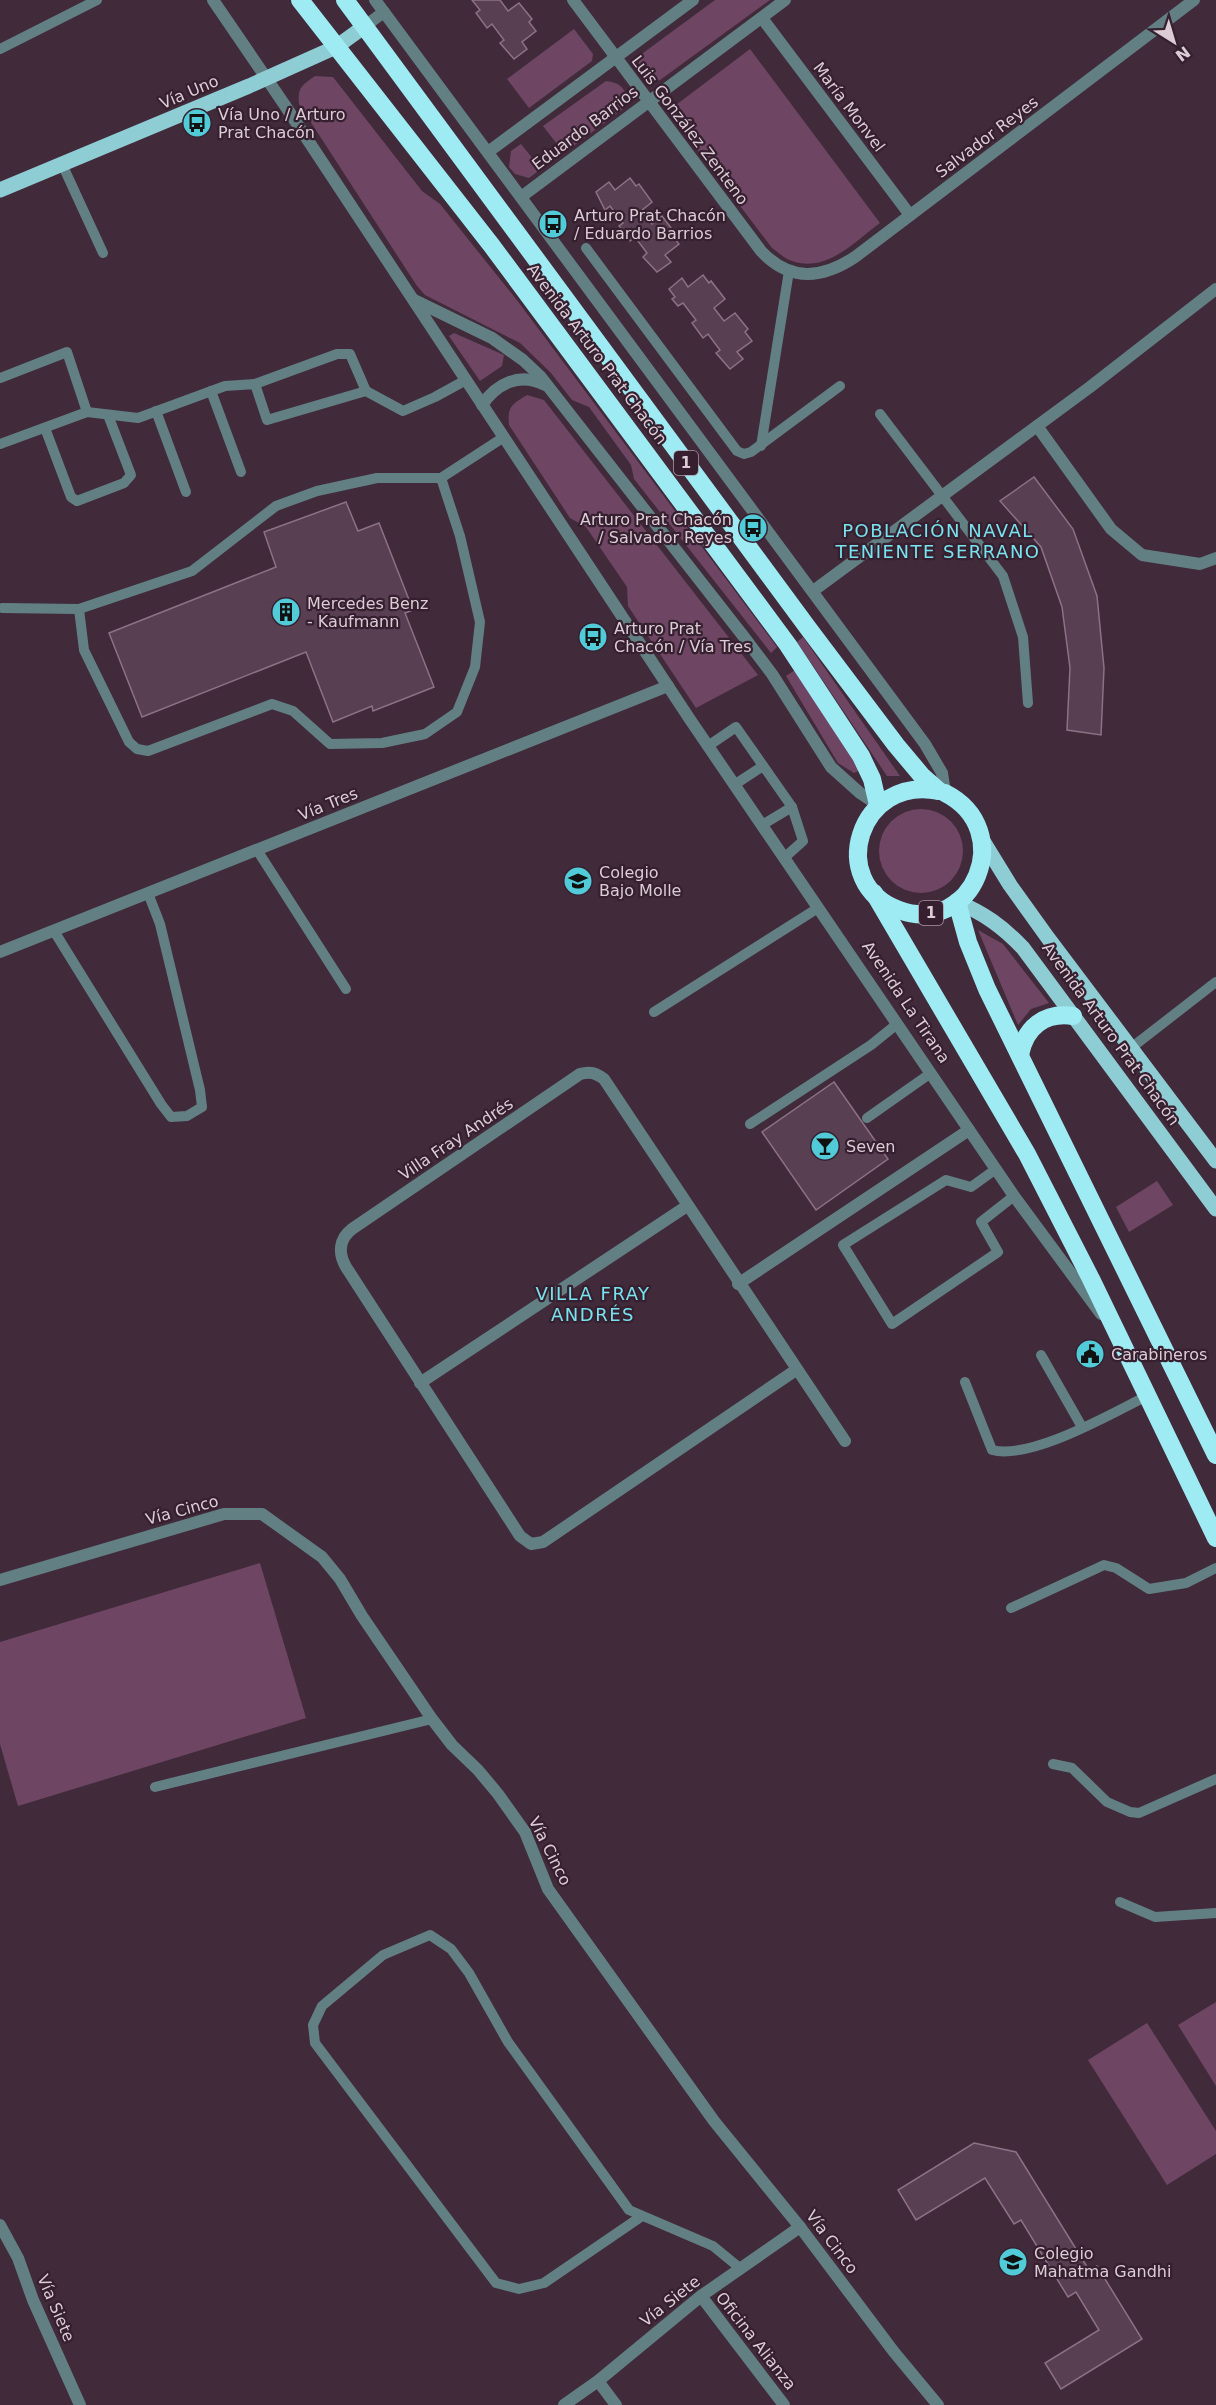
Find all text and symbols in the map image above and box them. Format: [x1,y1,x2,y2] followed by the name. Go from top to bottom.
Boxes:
[1144,12,1204,72] north arrow
[1172,42,1194,65] text: N
[628,52,752,208] street label: Luis González Zenteno
[809,59,889,155] street label: María Monvel
[157,71,221,113] street label: Vía Uno
[528,82,642,174] street label: Eduardo Barrios
[932,92,1042,182] street label: Salvador Reyes
[218,105,345,142] place label: Vía Uno / Arturo Prat Chacón
[181,107,213,139] bus stop icon: Vía Uno / Arturo Prat Chacón
[574,206,726,243] place label: Arturo Prat Chacón / Eduardo Barrios
[537,208,569,240] bus stop icon: Arturo Prat Chacón / Eduardo Barrios
[523,260,671,448] street label: Avenida Arturo Prat Chacón
[674,451,698,475] road number: 1
[580,510,732,547] place label: Arturo Prat Chacón / Salvador Reyes
[737,512,769,544] bus stop icon: Arturo Prat Chacón / Salvador Reyes
[834,520,1041,562] district label: POBLACIÓN NAVAL TENIENTE SERRANO
[307,594,428,631] place label: Mercedes Benz - Kaufmann
[270,596,302,628] building icon: Mercedes Benz - Kaufmann
[614,619,752,656] place label: Arturo Prat Chacón / Vía Tres
[577,621,609,653] bus stop icon: Arturo Prat Chacón / Vía Tres
[296,784,360,824] street label: Vía Tres
[599,863,681,900] place label: Colegio Bajo Molle
[562,865,594,897] school or university icon: Colegio Bajo Molle
[919,901,943,925] road number: 1
[858,937,954,1067] street label: Avenida La Tirana
[1038,939,1184,1129] street label: Avenida Arturo Prat Chacón
[395,1094,517,1184] street label: Villa Fray Andrés
[809,1130,841,1162] bar icon: Seven
[846,1137,895,1156] place label: Seven
[535,1283,651,1325] district label: VILLA FRAY ANDRÉS
[1074,1338,1106,1370] public building icon: Carabineros
[1111,1345,1207,1364] place label: Carabineros
[144,1491,220,1529] street label: Vía Cinco
[525,1813,575,1889] street label: Vía Cinco
[802,2206,862,2278] street label: Vía Cinco
[1034,2244,1171,2281] place label: Colegio Mahatma Gandhi
[997,2246,1029,2278] school or university icon: Colegio Mahatma Gandhi
[33,2272,79,2344] street label: Vía Siete
[636,2272,704,2330] street label: Vía Siete
[712,2288,800,2394] street label: Oficina Alianza

